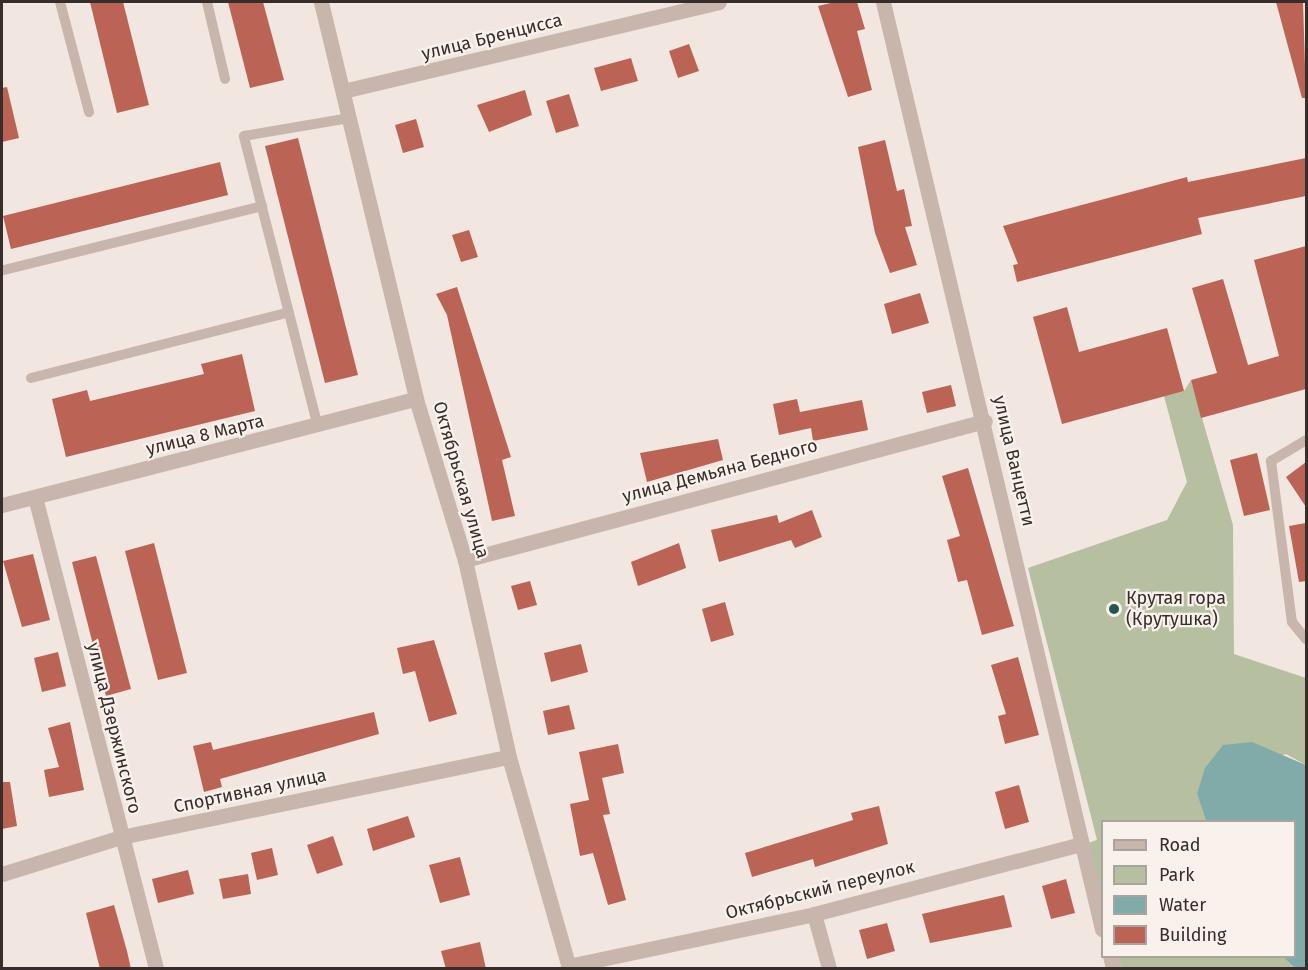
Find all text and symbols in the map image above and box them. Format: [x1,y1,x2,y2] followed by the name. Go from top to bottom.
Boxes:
[419,9,565,65] street label: улица Бренцисса
[988,394,1040,528] street label: улица Ванцетти
[428,399,494,561] street label: Октябрьская улица
[144,410,266,460] street label: улица 8 Марта
[620,435,820,507] street label: улица Демьяна Бедного
[1126,588,1226,630] place label: Крутая гора (Крутушка)
[1107,602,1121,616] marker: Крутая гора (Крутушка)
[82,640,146,816] street label: улица Дзержинского
[172,764,328,818] street label: Спортивная улица
[1101,820,1296,958] legend
[1159,834,1201,856] text: Road
[723,856,917,924] street label: Октябрьский переулок
[1159,864,1194,886] text: Park
[1159,894,1206,916] text: Water
[1159,924,1226,946] text: Building

